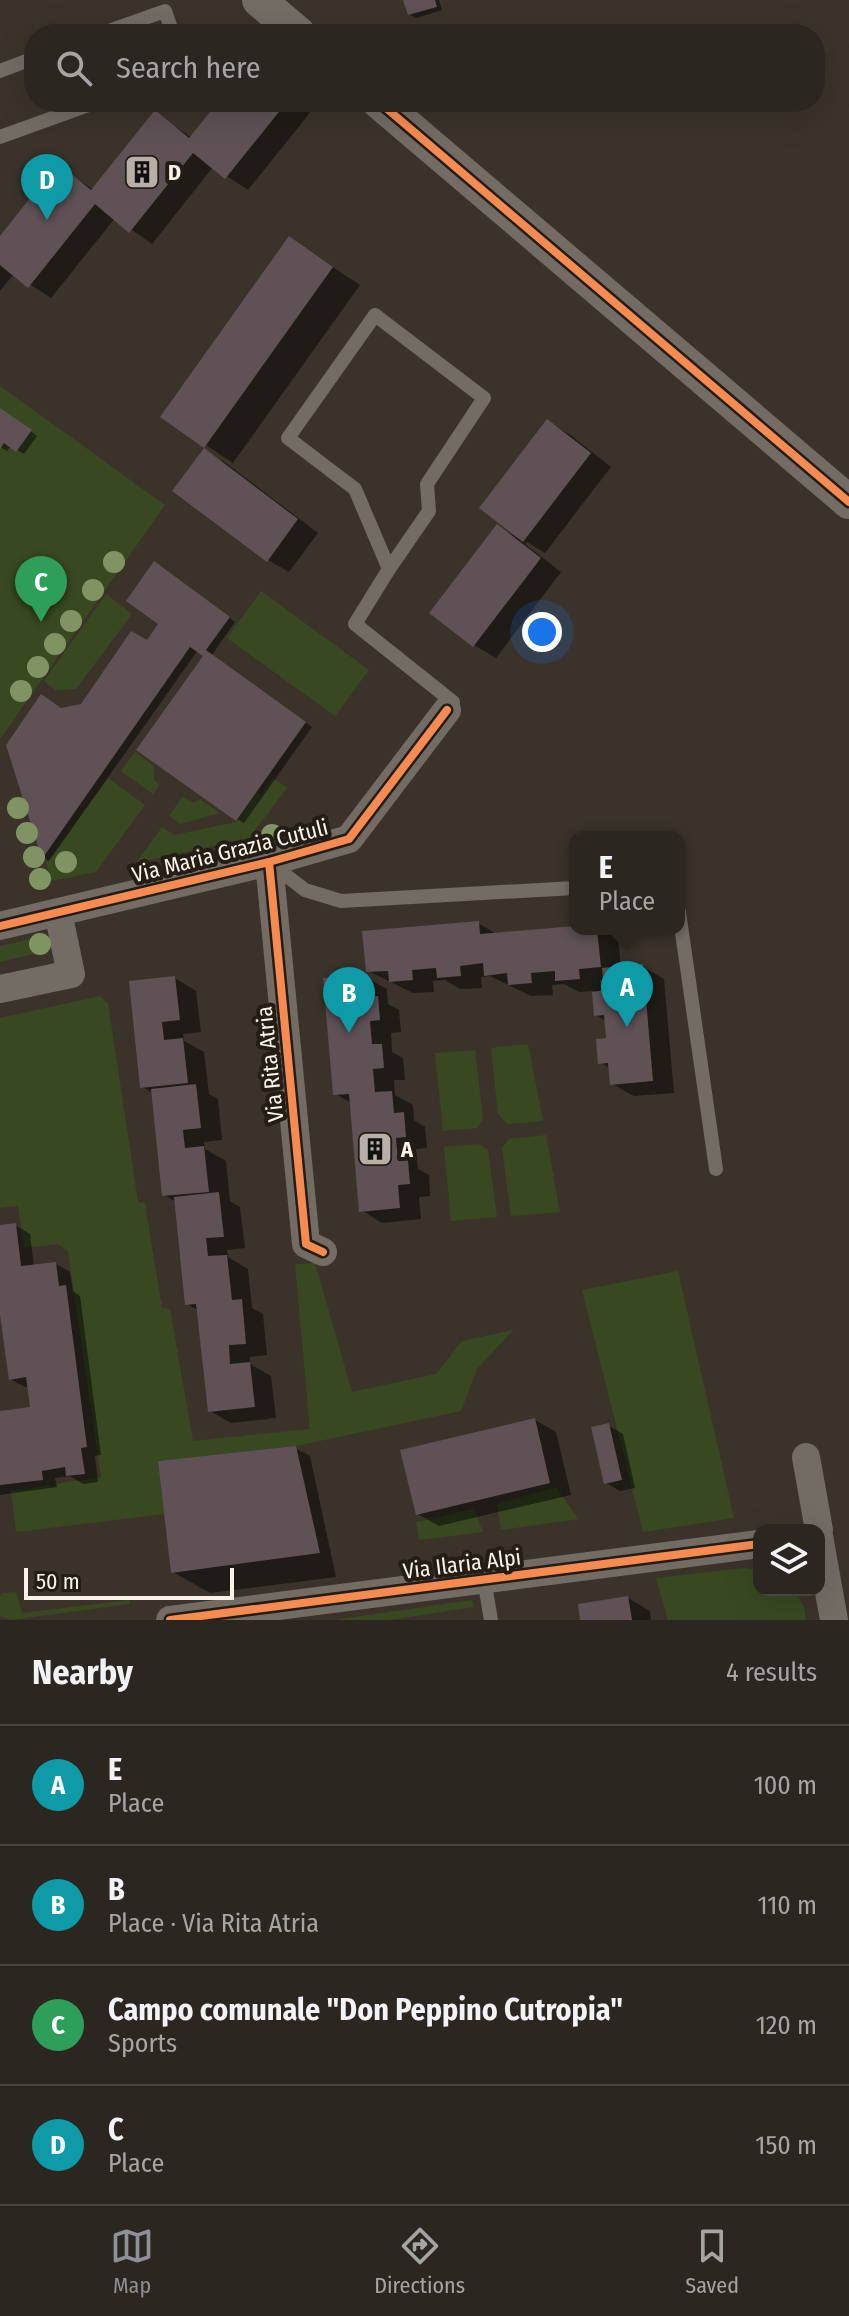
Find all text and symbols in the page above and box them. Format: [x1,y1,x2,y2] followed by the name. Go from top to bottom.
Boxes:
[24,24,825,112] search box
[52,46,96,90] icon: search
[116,50,261,86] text: Search here
[123,153,161,191] building icon: D
[21,154,73,220] pin: D
[168,159,181,186] place label: D
[15,556,67,622] pin: C
[522,612,562,652] your location
[129,814,331,888] street label: Via Maria Grazia Cutuli
[569,831,685,935] popup
[599,850,613,886] text: E
[599,886,655,917] text: Place
[601,961,653,1027] pin: A
[323,967,375,1033] pin: B
[251,1005,289,1123] street label: Via Rita Atria
[356,1130,394,1168] building icon: A
[400,1136,414,1163] place label: A
[753,1524,825,1596] map controls
[753,1524,825,1596] button: layers
[401,1543,523,1585] street label: Via Ilaria Alpi
[24,1564,234,1600] scale bar
[36,1568,80,1595] text: 50 m
[32,1652,133,1693] text: Nearby
[726,1657,817,1688] text: 4 results
[108,1752,122,1788] text: E
[51,1770,65,1801] text: A
[754,1770,817,1801] text: 100 m
[108,1788,164,1819] text: Place
[108,1872,125,1908] text: B
[51,1890,65,1921] text: B
[757,1890,817,1921] text: 110 m
[108,1908,319,1939] text: Place · Via Rita Atria
[108,1992,623,2028] text: Campo comunale "Don Peppino Cutropia"
[51,2010,65,2041] text: C
[756,2010,817,2041] text: 120 m
[108,2028,177,2059] text: Sports
[108,2112,124,2148] text: C
[50,2130,66,2161] text: D
[755,2130,817,2161] text: 150 m
[108,2148,164,2179] text: Place
[110,2224,154,2299] tab: Map
[374,2224,465,2299] tab: Directions
[685,2224,739,2299] tab: Saved

